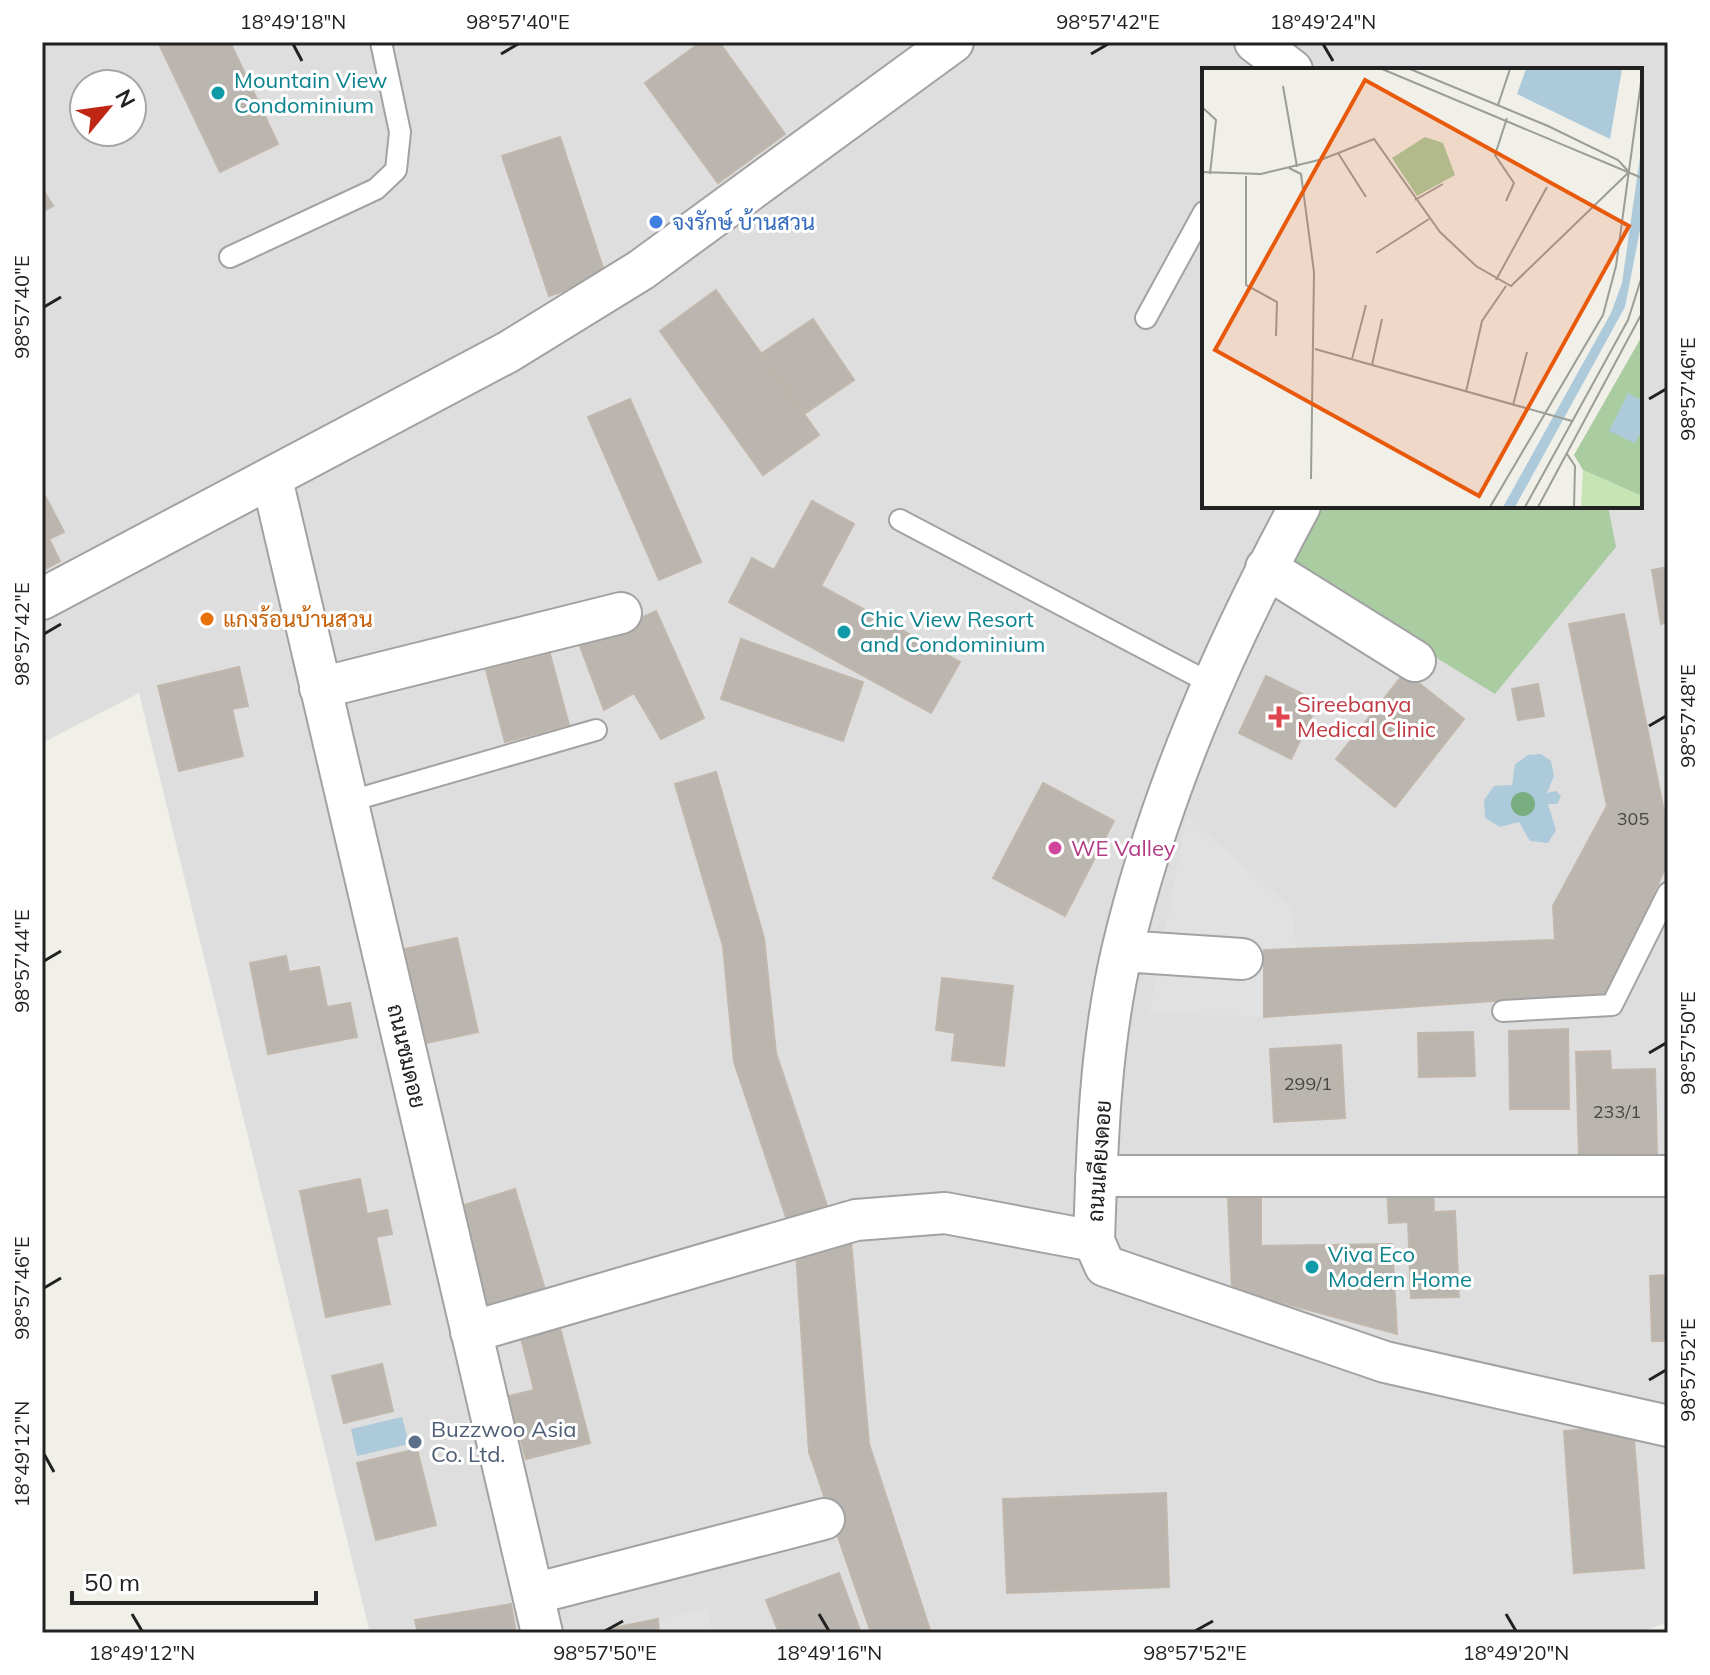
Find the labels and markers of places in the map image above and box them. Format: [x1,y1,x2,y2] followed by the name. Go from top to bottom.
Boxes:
[234,66,387,119] place label: Mountain View Condominium
[209,84,227,102] marker: Mountain View Condominium
[672,208,815,236] place label: จงรักษ์ บ้านสวน
[647,213,665,231] marker: จงรักษ์ บ้านสวน
[223,605,373,633] place label: แกงร้อนบ้านสวน
[860,605,1045,658] place label: Chic View Resort and Condominium
[198,610,216,628] marker: แกงร้อนบ้านสวน
[835,623,853,641] marker: Chic View Resort and Condominium
[1297,690,1436,743] place label: Sireebanya Medical Clinic
[1268,706,1290,728] marker: Sireebanya Medical Clinic
[1071,834,1176,862] place label: WE Valley
[1046,839,1064,857] marker: WE Valley
[1328,1240,1472,1293] place label: Viva Eco Modern Home
[1303,1258,1321,1276] marker: Viva Eco Modern Home
[431,1415,577,1468] place label: Buzzwoo Asia Co. Ltd.
[406,1433,424,1451] marker: Buzzwoo Asia Co. Ltd.

